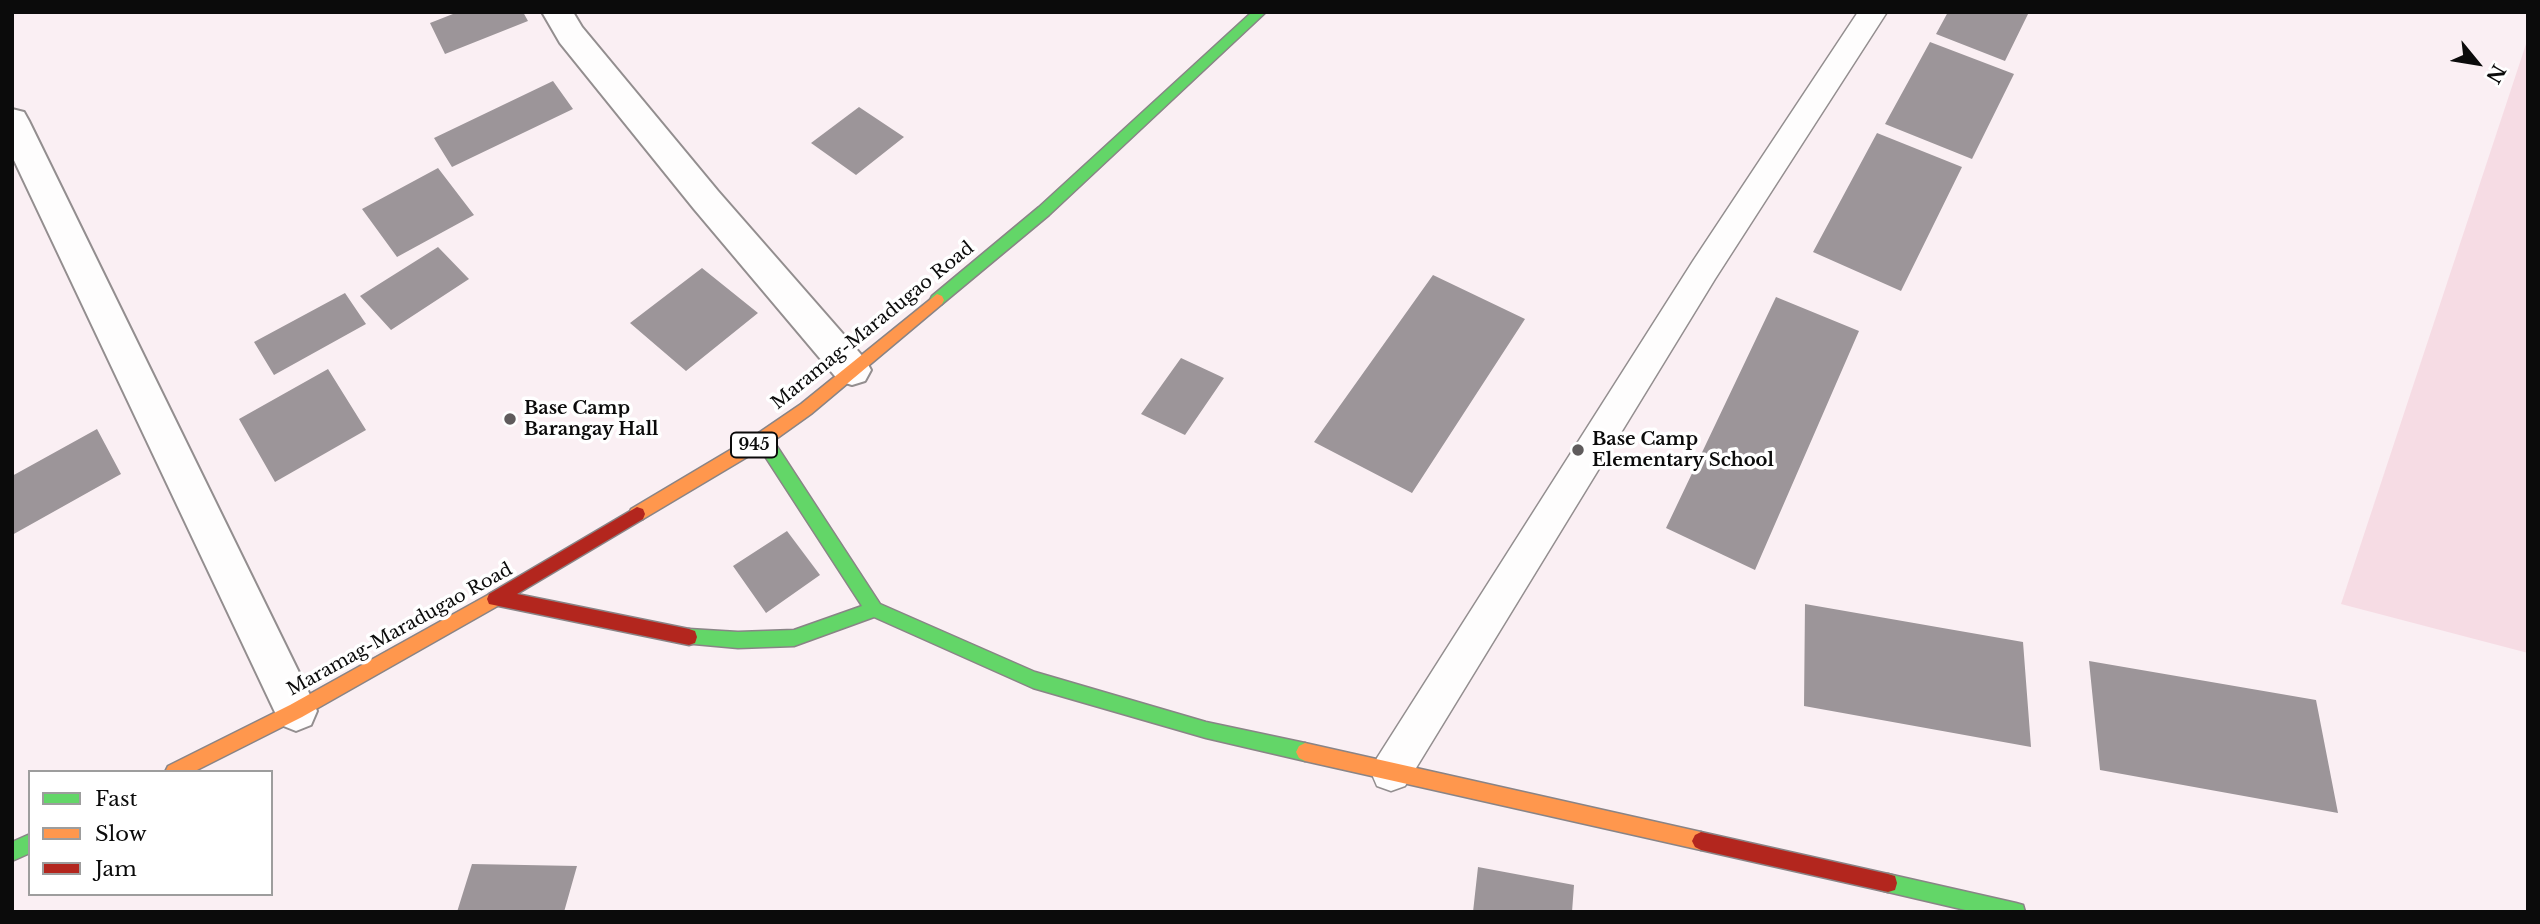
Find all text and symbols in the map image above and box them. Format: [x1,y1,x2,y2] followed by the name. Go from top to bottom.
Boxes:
[2442,28,2512,98] north arrow
[2481,60,2510,87] text: N
[767,238,979,414] street label: Maramag-Maradugao Road
[524,398,658,440] place label: Base Camp Barangay Hall
[502,411,518,427] marker: Base Camp Barangay Hall
[1592,429,1774,472] place label: Base Camp Elementary School
[731,432,777,458] road number: 945
[1570,442,1586,458] marker: Base Camp Elementary School
[284,559,516,701] street label: Maramag-Maradugao Road
[28,770,273,896] legend
[95,786,137,812] text: Fast
[95,821,147,847] text: Slow
[95,856,137,882] text: Jam

